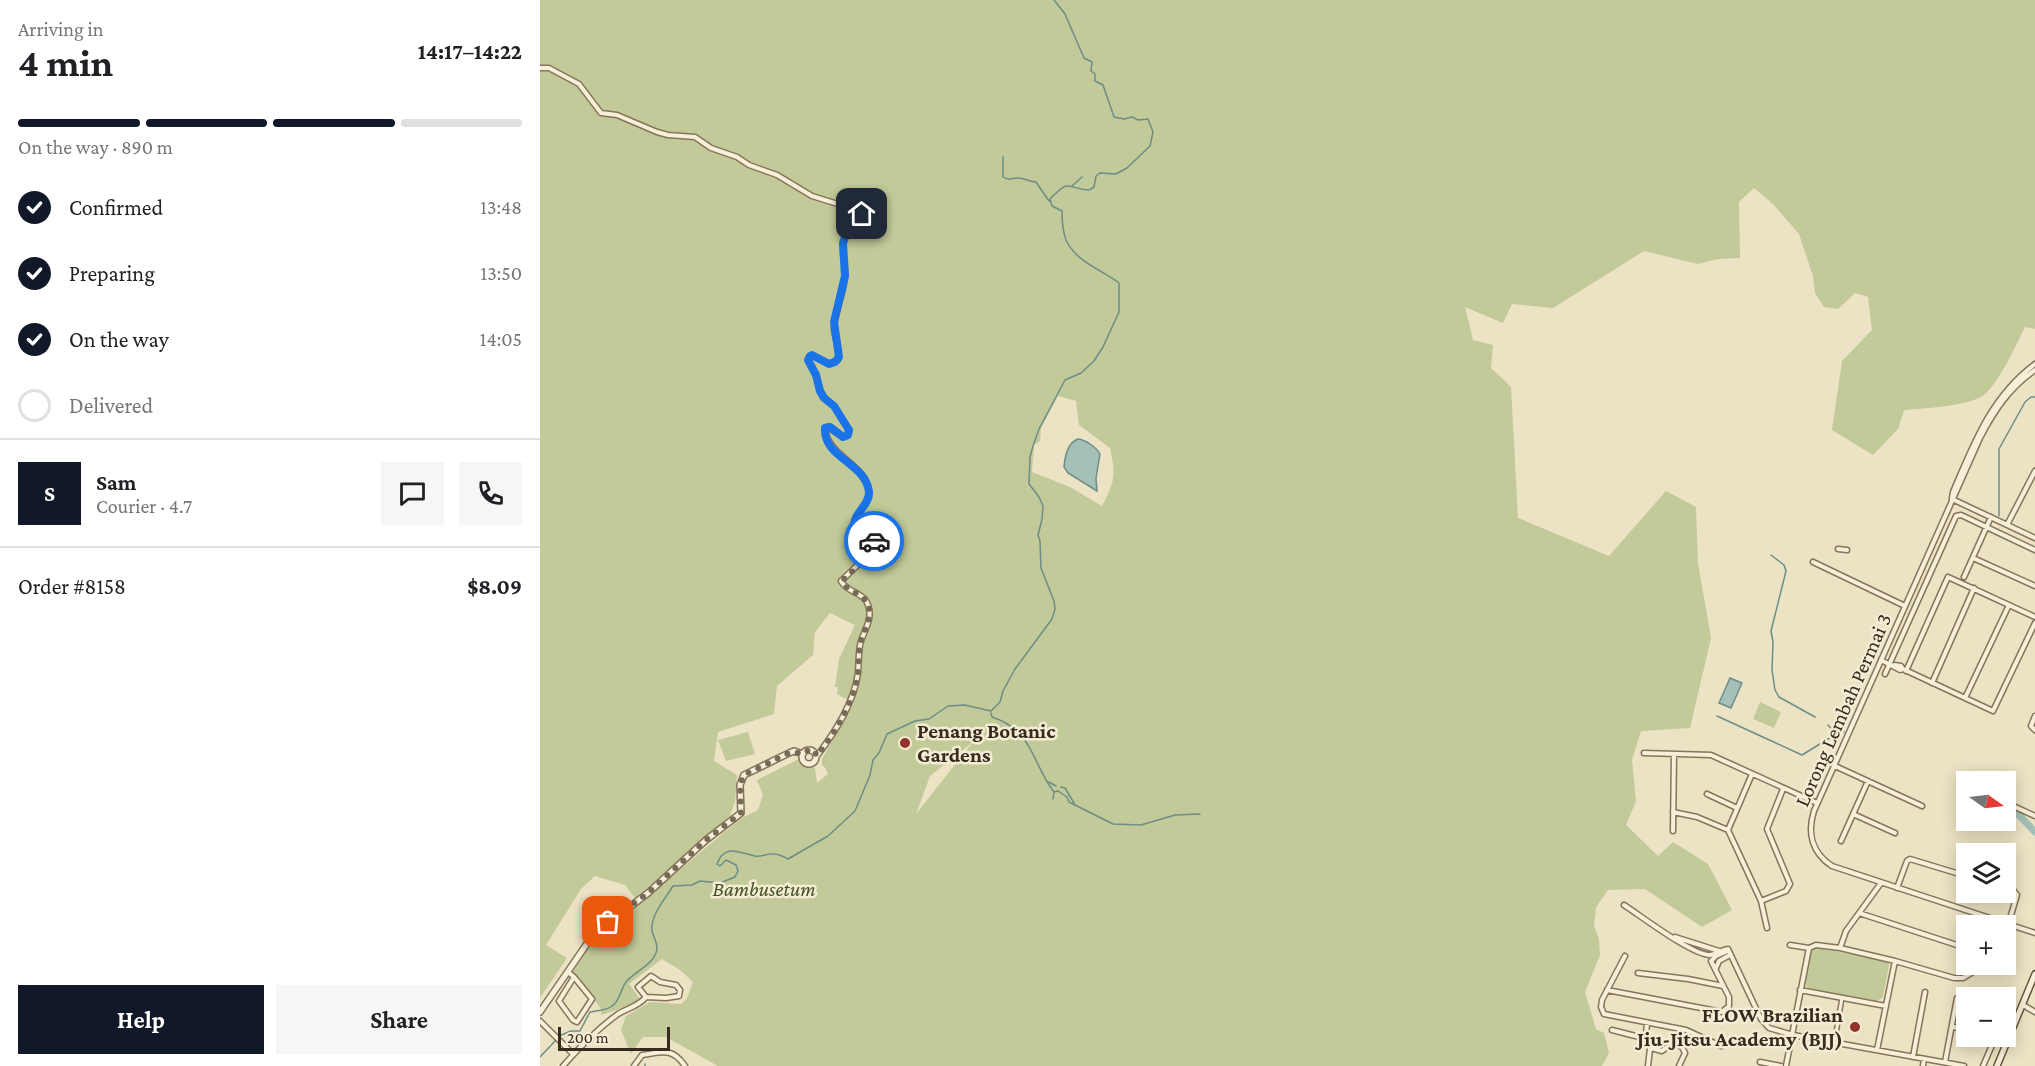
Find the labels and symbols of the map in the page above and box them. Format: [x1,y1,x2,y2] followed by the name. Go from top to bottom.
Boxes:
[836,188,887,239] pin
[844,511,904,571] courier
[1790,610,1896,810] street label: Lorong Lembah Permai 3
[917,719,1056,767] place label: Penang Botanic Gardens
[898,736,912,750] marker: Penang Botanic Gardens
[1956,771,2016,831] north arrow
[712,877,816,901] park label: Bambusetum
[582,896,633,947] pin
[1635,1003,1843,1051] place label: FLOW Brazilian Jiu-Jitsu Academy (BJJ)
[1848,1020,1862,1034] marker: FLOW Brazilian Jiu-Jitsu Academy (BJJ)
[558,1024,670,1052] scale bar

